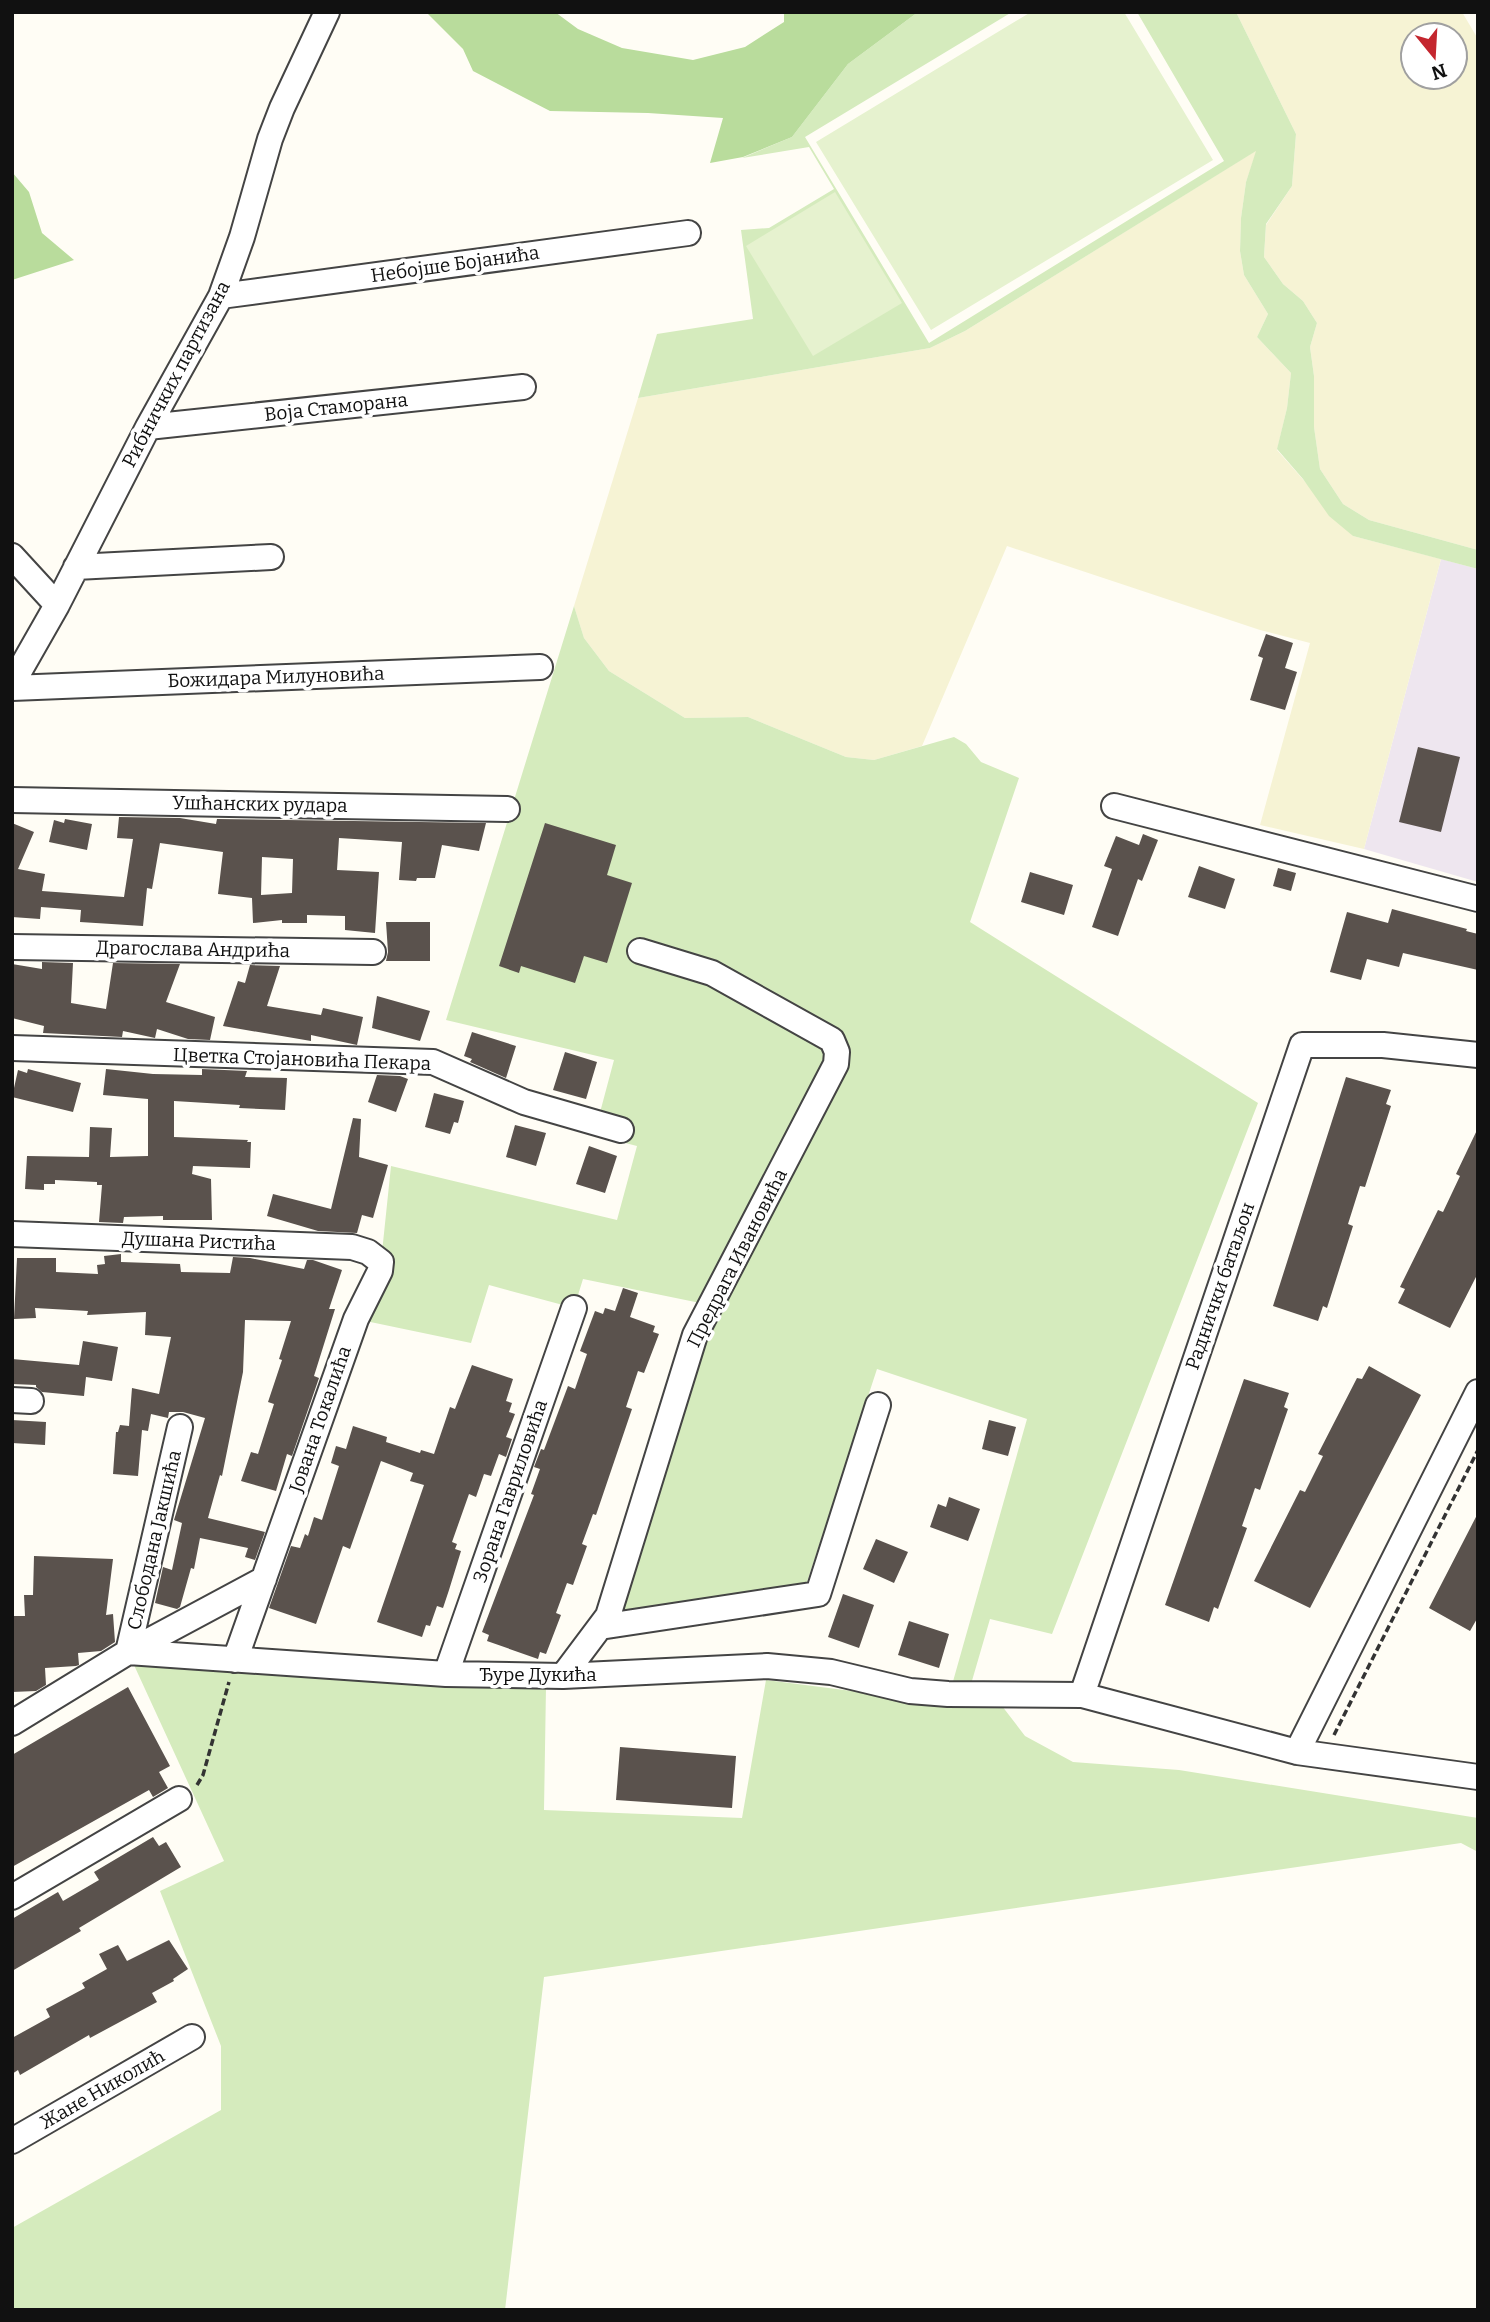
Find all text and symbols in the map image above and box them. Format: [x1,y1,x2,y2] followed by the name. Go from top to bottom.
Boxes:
[1399,21,1469,91] north arrow
[1428,58,1450,85] text: N
[369,241,541,287] street label: Небојше Бојанића
[117,276,235,471] street label: Рибничких партизана
[263,388,409,426] street label: Воја Стаморана
[167,662,385,692] street label: Божидара Милуновића
[172,791,348,817] street label: Ушћанских рудара
[96,936,291,962] street label: Драгослава Андрића
[172,1043,432,1075] street label: Цветка Стојановића Пекара
[682,1164,792,1351] street label: Предрага Ивановића
[1181,1199,1259,1373] street label: Раднички батаљон
[122,1227,277,1255] street label: Душана Ристића
[284,1342,356,1496] street label: Јована Токалића
[468,1396,552,1586] street label: Зорана Гавриловића
[122,1447,186,1632] street label: Слободана Јакшића
[479,1663,597,1686] street label: Ђуре Дукића
[36,2044,169,2134] street label: Жане Николић

